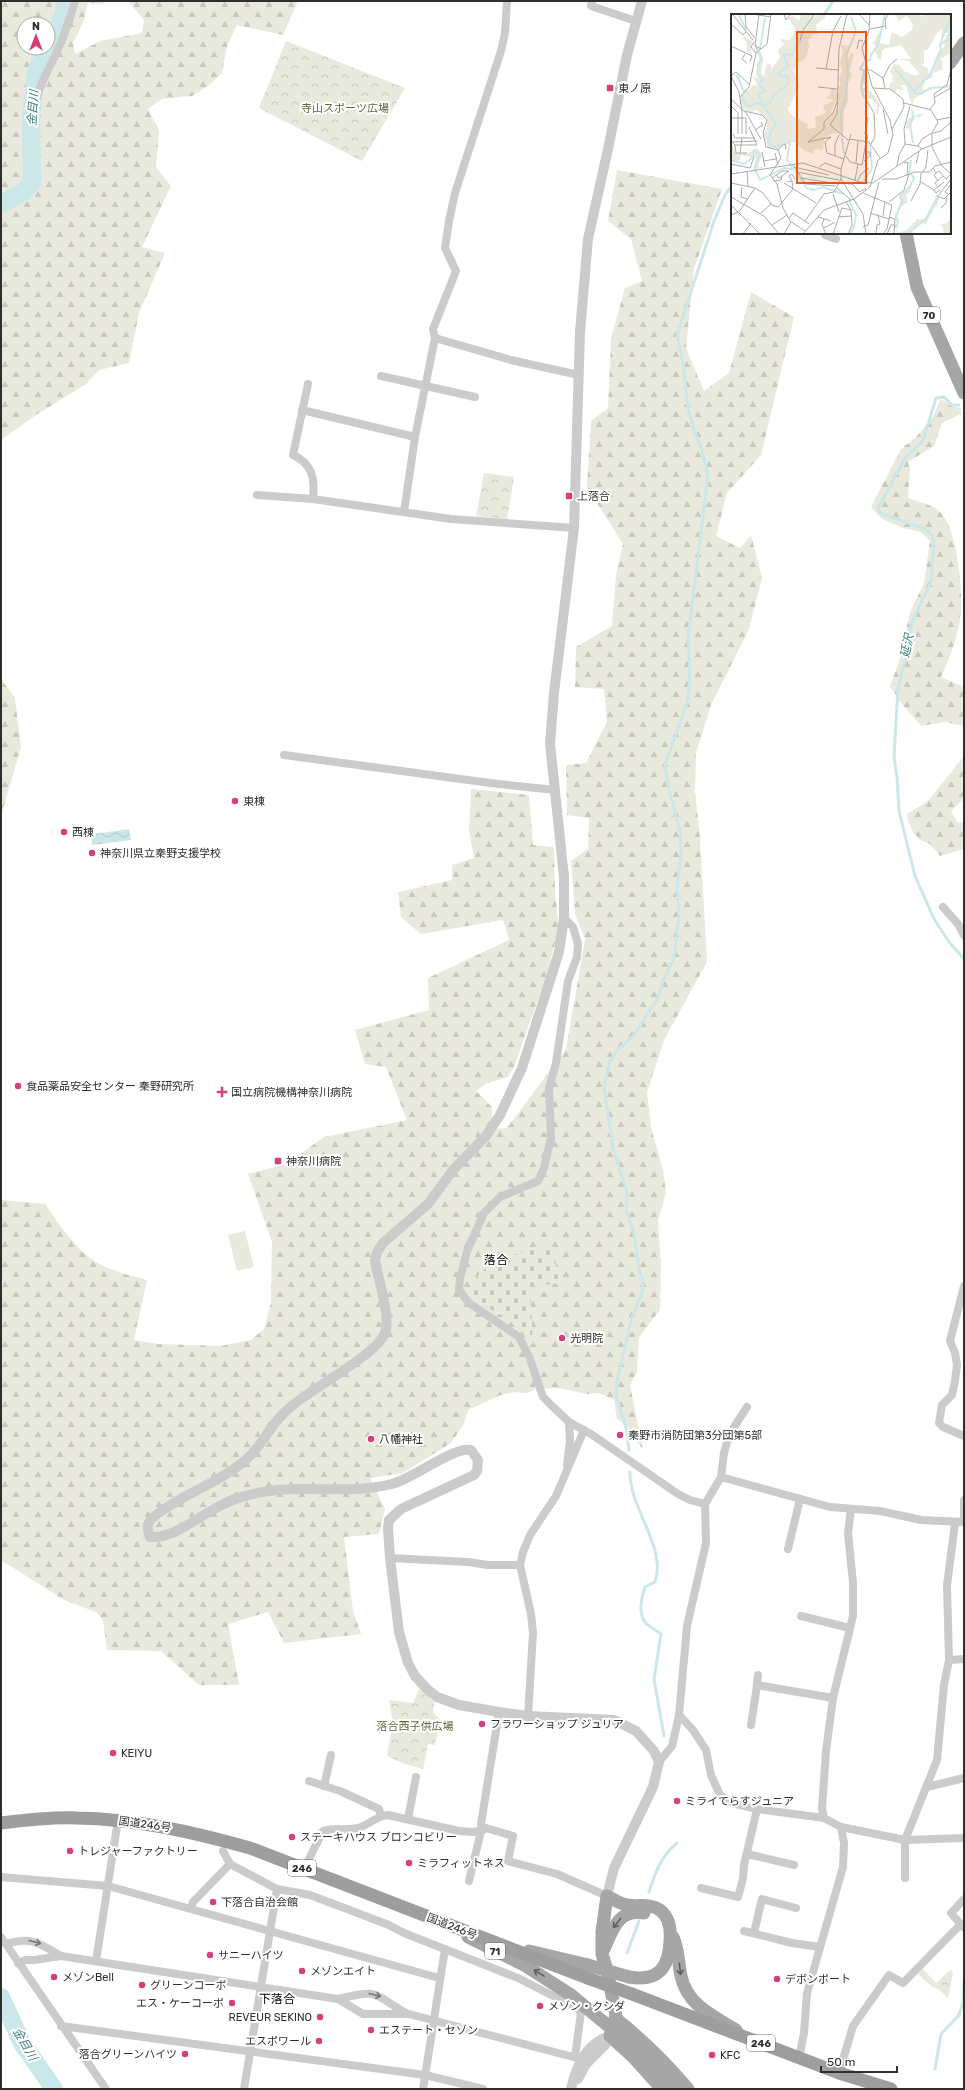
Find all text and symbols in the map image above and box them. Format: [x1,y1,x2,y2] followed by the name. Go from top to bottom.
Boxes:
[731,14,951,234] inset map
[16,16,56,56] north arrow
[32,20,40,33] text: N
[618,82,651,95] place label: 東ノ原
[605,83,615,93] marker: 東ノ原
[25,88,41,126] water label: 金目川
[301,102,389,115] park label: 寺山スポーツ広場
[918,307,940,323] road number: 70
[577,490,610,503] place label: 上落合
[564,491,574,501] marker: 上落合
[898,631,917,659] water label: 延沢
[243,795,265,808] place label: 東棟
[230,796,240,806] marker: 東棟
[72,826,94,839] place label: 西棟
[59,827,69,837] marker: 西棟
[100,847,221,860] place label: 神奈川県立秦野支援学校
[87,848,97,858] marker: 神奈川県立秦野支援学校
[26,1080,195,1093] place label: 食品薬品安全センター 秦野研究所
[13,1081,23,1091] marker: 食品薬品安全センター 秦野研究所
[216,1086,228,1098] marker: 国立病院機構神奈川病院
[231,1086,352,1099] place label: 国立病院機構神奈川病院
[286,1155,341,1168] place label: 神奈川病院
[273,1156,283,1166] marker: 神奈川病院
[484,1253,508,1267] district label: 落合
[570,1332,603,1345] place label: 光明院
[557,1333,567,1343] marker: 光明院
[628,1429,762,1442] place label: 秦野市消防団第3分団第5部
[615,1430,625,1440] marker: 秦野市消防団第3分団第5部
[379,1433,423,1446] place label: 八幡神社
[366,1434,376,1444] marker: 八幡神社
[490,1718,624,1731] place label: フラワーショップ ジュリア
[477,1719,487,1729] marker: フラワーショップ ジュリア
[377,1720,454,1733] park label: 落合西子供広場
[121,1747,152,1760] place label: KEIYU
[108,1748,118,1758] marker: KEIYU
[685,1795,794,1808] place label: ミライてらすジュニア
[672,1796,682,1806] marker: ミライてらすジュニア
[118,1814,172,1835] street label: 国道246号
[300,1831,457,1844] place label: ステーキハウス ブロンコビリー
[287,1832,297,1842] marker: ステーキハウス ブロンコビリー
[78,1845,198,1858] place label: トレジャーファクトリー
[65,1846,75,1856] marker: トレジャーファクトリー
[417,1857,505,1870] place label: ミラフィットネス
[404,1858,414,1868] marker: ミラフィットネス
[288,1860,316,1876] road number: 246
[221,1896,298,1909] place label: 下落合自治会館
[208,1897,218,1907] marker: 下落合自治会館
[425,1911,479,1942] street label: 国道246号
[613,1918,621,1929] one-way arrow
[28,1939,41,1946] one-way arrow
[485,1943,505,1959] road number: 71
[218,1949,284,1962] place label: サニーハイツ
[205,1950,215,1960] marker: サニーハイツ
[676,1962,684,1975] one-way arrow
[310,1965,376,1978] place label: メゾンエイト
[297,1966,307,1976] marker: メゾンエイト
[533,1969,545,1977] one-way arrow
[62,1971,114,1984] place label: メゾンBell
[49,1972,59,1982] marker: メゾンBell
[785,1973,851,1986] place label: デボンポート
[772,1974,782,1984] marker: デボンポート
[150,1979,226,1992] place label: グリーンコーポ
[137,1980,147,1990] marker: グリーンコーポ
[259,1992,295,2006] district label: 下落合
[369,1992,382,1999] one-way arrow
[136,1997,224,2010] place label: エス・ケーコーポ
[227,1998,237,2008] marker: エス・ケーコーポ
[548,2000,625,2013] place label: メゾン・クシダ
[535,2001,545,2011] marker: メゾン・クシダ
[229,2011,312,2024] place label: REVEUR SEKINO
[315,2012,325,2022] marker: REVEUR SEKINO
[379,2024,478,2037] place label: エステート・セゾン
[10,2025,41,2065] water label: 金目川
[366,2025,376,2035] marker: エステート・セゾン
[245,2035,311,2048] place label: エスポワール
[747,2035,775,2051] road number: 246
[314,2036,324,2046] marker: エスポワール
[79,2048,177,2061] place label: 落合グリーンハイツ
[821,2048,897,2074] scale bar
[180,2049,190,2059] marker: 落合グリーンハイツ
[720,2049,740,2062] place label: KFC
[707,2050,717,2060] marker: KFC
[827,2055,855,2069] text: 50 m

